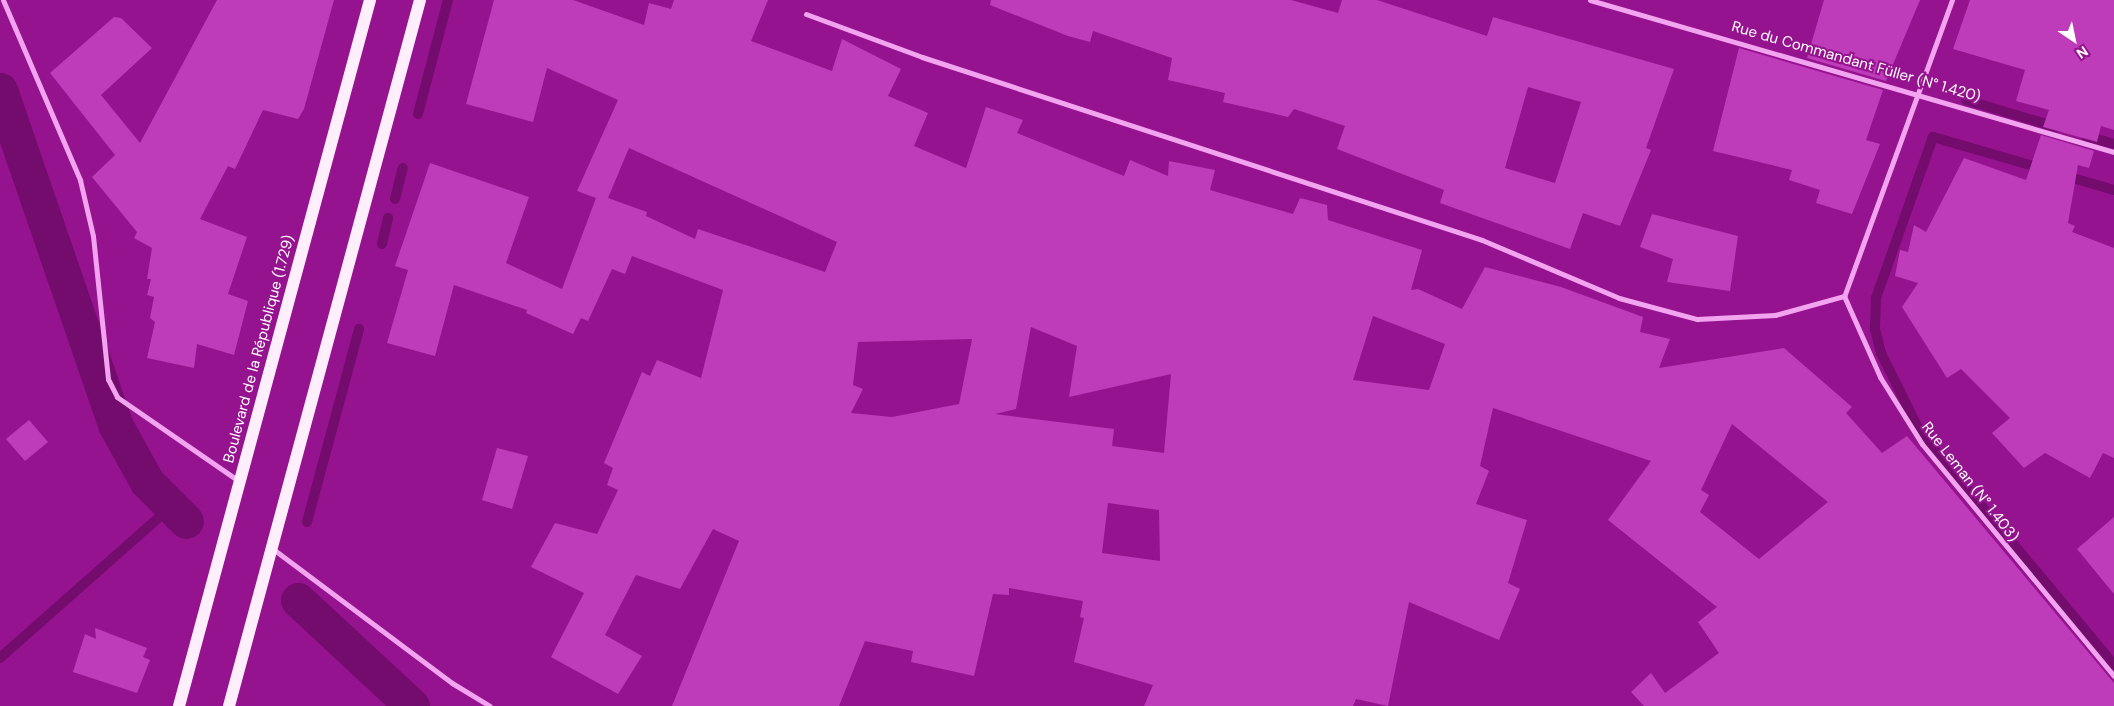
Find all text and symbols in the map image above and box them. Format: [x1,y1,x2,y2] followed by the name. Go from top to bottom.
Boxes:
[2049,15,2099,65] north arrow
[1729,18,1983,106] street label: Rue du Commandant Füller (N° 1.420)
[2073,42,2092,63] text: N
[220,233,298,465] street label: Boulevard de la République (1.729)
[1918,419,2022,545] street label: Rue Leman (N° 1.403)

